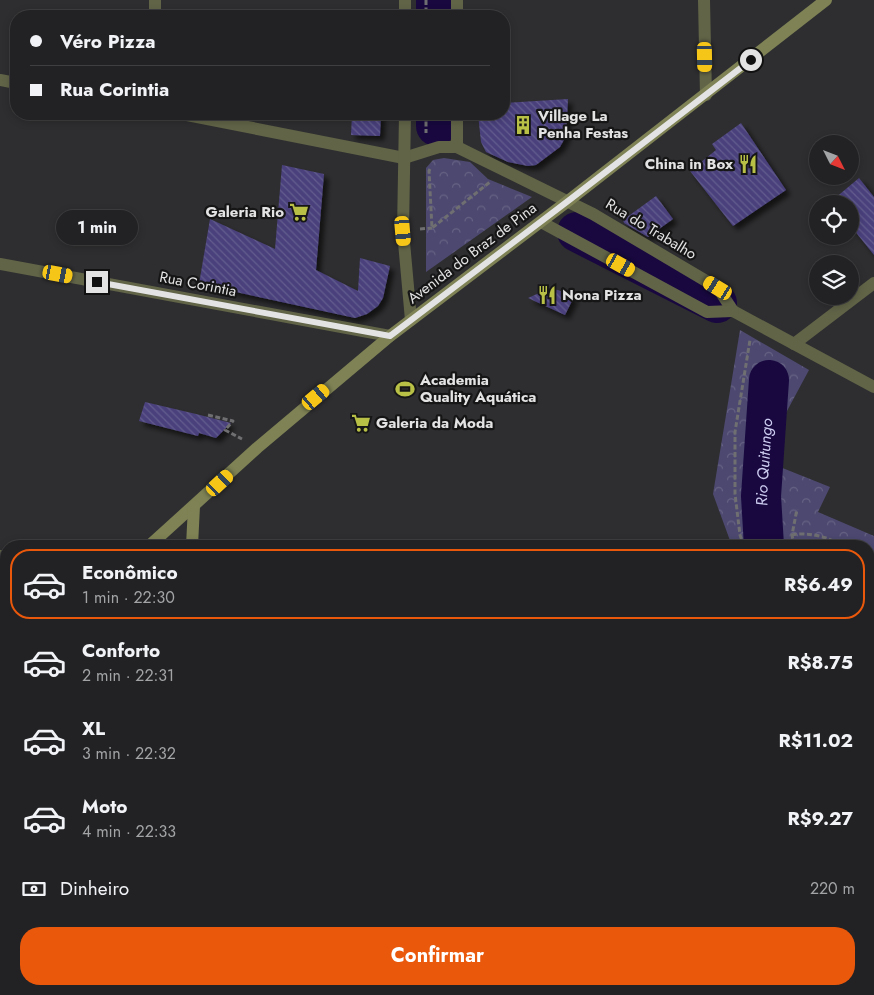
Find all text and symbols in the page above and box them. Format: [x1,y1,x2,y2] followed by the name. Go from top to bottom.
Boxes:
[60,28,156,55] text: Véro Pizza
[697,42,712,72] car
[740,49,762,71] route start
[60,76,169,103] text: Rua Corintia
[537,105,628,144] place label: Village La Penha Festas
[512,114,534,136] building icon: Village La Penha Festas
[809,135,859,185] north arrow
[809,135,859,305] map controls
[645,153,733,175] place label: China in Box
[737,153,759,175] restaurant icon: China in Box
[601,193,701,265] street label: Rua do Trabalho
[809,195,859,245] button: locate
[403,197,541,309] street label: Avenida do Braz de Pina
[205,201,284,223] place label: Galeria Rio
[288,201,310,223] supermarket icon: Galeria Rio
[56,210,138,244] callout: 1 min
[394,215,411,247] car
[77,216,117,239] text: 1 min
[604,251,637,279] car
[809,255,859,305] button: layers
[41,264,74,284] car
[158,266,238,302] street label: Rua Corintia
[86,271,108,293] route end
[701,274,734,302] car
[536,284,558,306] restaurant icon: Nona Pizza
[562,284,642,306] place label: Nona Pizza
[419,369,536,408] place label: Academia Quality Aquática
[394,378,416,400] sports icon: Academia Quality Aquática
[299,382,332,412] car
[350,412,372,434] supermarket icon: Galeria da Moda
[376,412,493,434] place label: Galeria da Moda
[750,417,778,507] water label: Rio Quitungo
[203,467,236,499] car
[82,559,178,586] text: Econômico
[22,562,67,607] icon: car
[784,571,853,598] text: R$6.49
[82,586,175,609] text: 1 min · 22:30
[82,637,160,664] text: Conforto
[22,640,67,685] icon: car
[787,649,853,676] text: R$8.75
[82,664,174,687] text: 2 min · 22:31
[82,715,105,742] text: XL
[22,718,67,763] icon: car
[778,727,853,754] text: R$11.02
[82,742,176,765] text: 3 min · 22:32
[82,793,127,820] text: Moto
[22,796,67,841] icon: car
[787,805,853,832] text: R$9.27
[82,820,176,843] text: 4 min · 22:33
[20,875,48,903] icon: cash
[60,875,129,902] text: Dinheiro
[810,877,855,900] text: 220 m
[20,927,855,985] button: Confirmar

